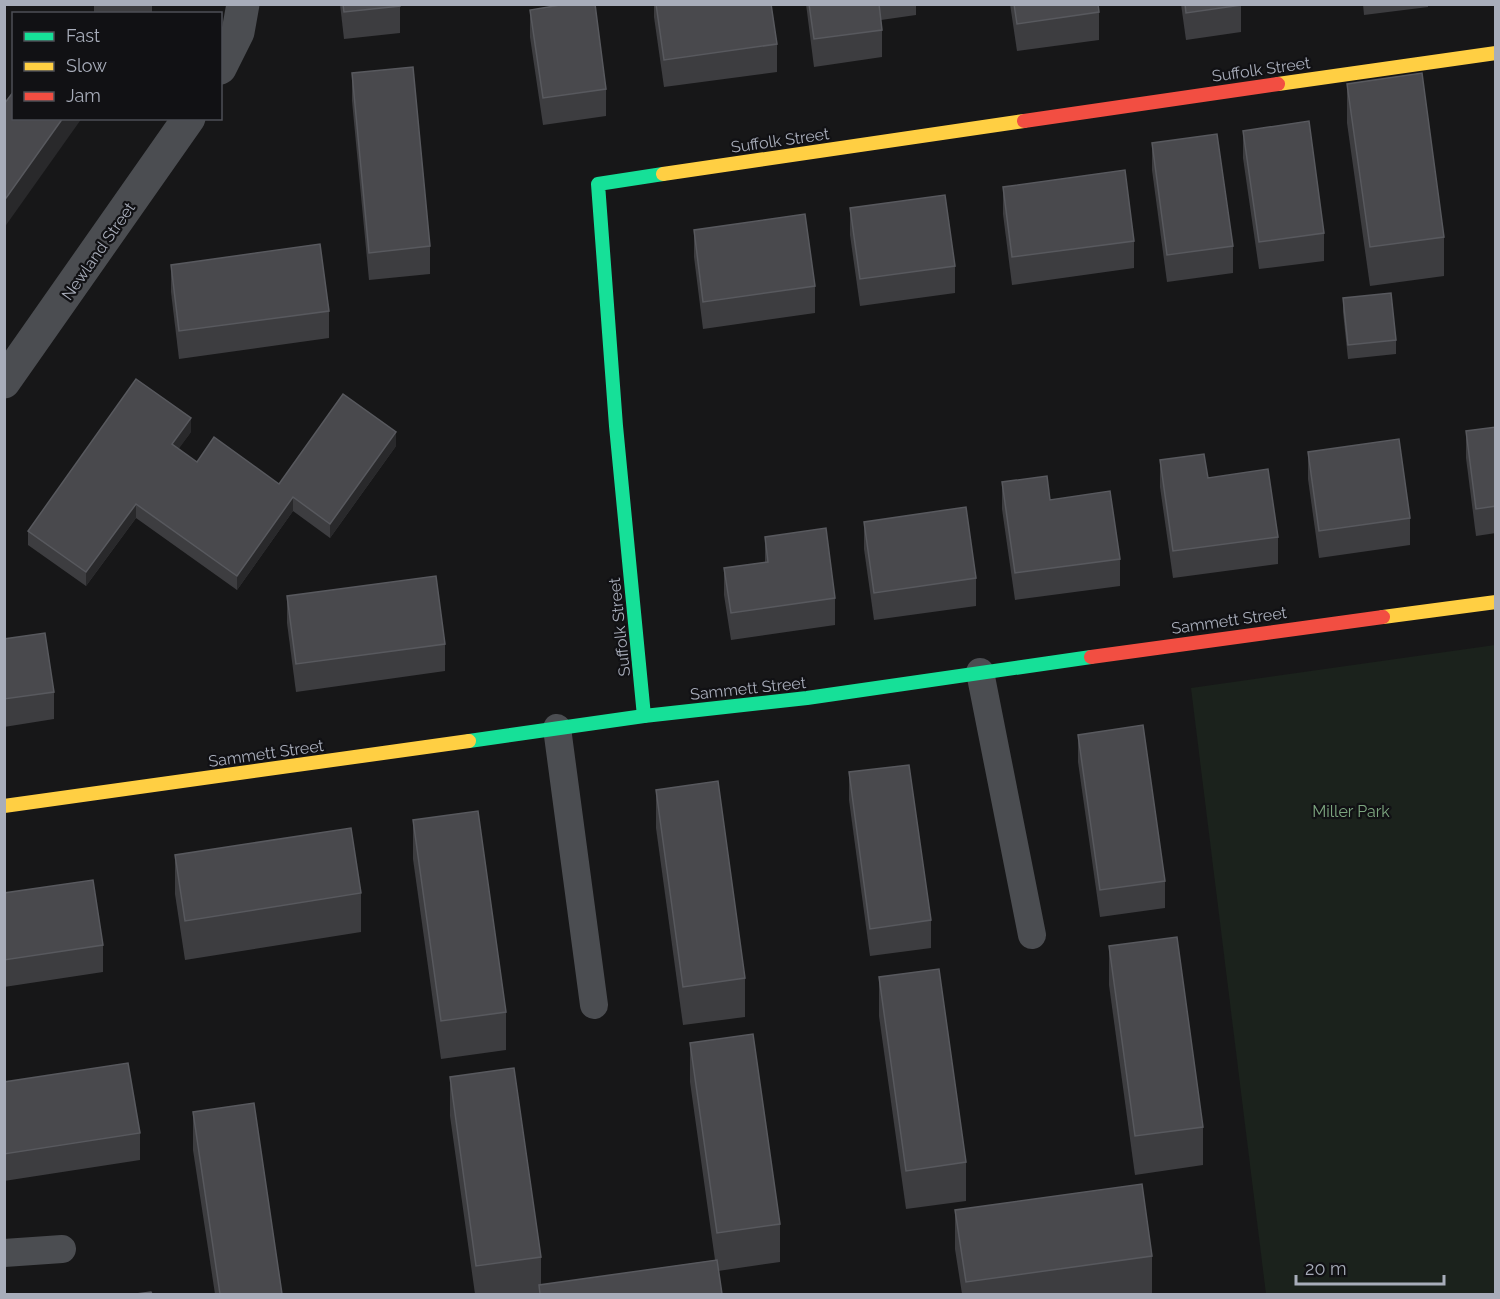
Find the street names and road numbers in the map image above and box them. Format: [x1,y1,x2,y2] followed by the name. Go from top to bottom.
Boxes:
[1211,53,1312,86] street label: Suffolk Street
[730,124,831,157] street label: Suffolk Street
[58,198,140,304] street label: Newland Street
[605,576,634,677] street label: Suffolk Street
[1170,603,1289,638] street label: Sammett Street
[689,673,808,704] street label: Sammett Street
[207,736,326,771] street label: Sammett Street

